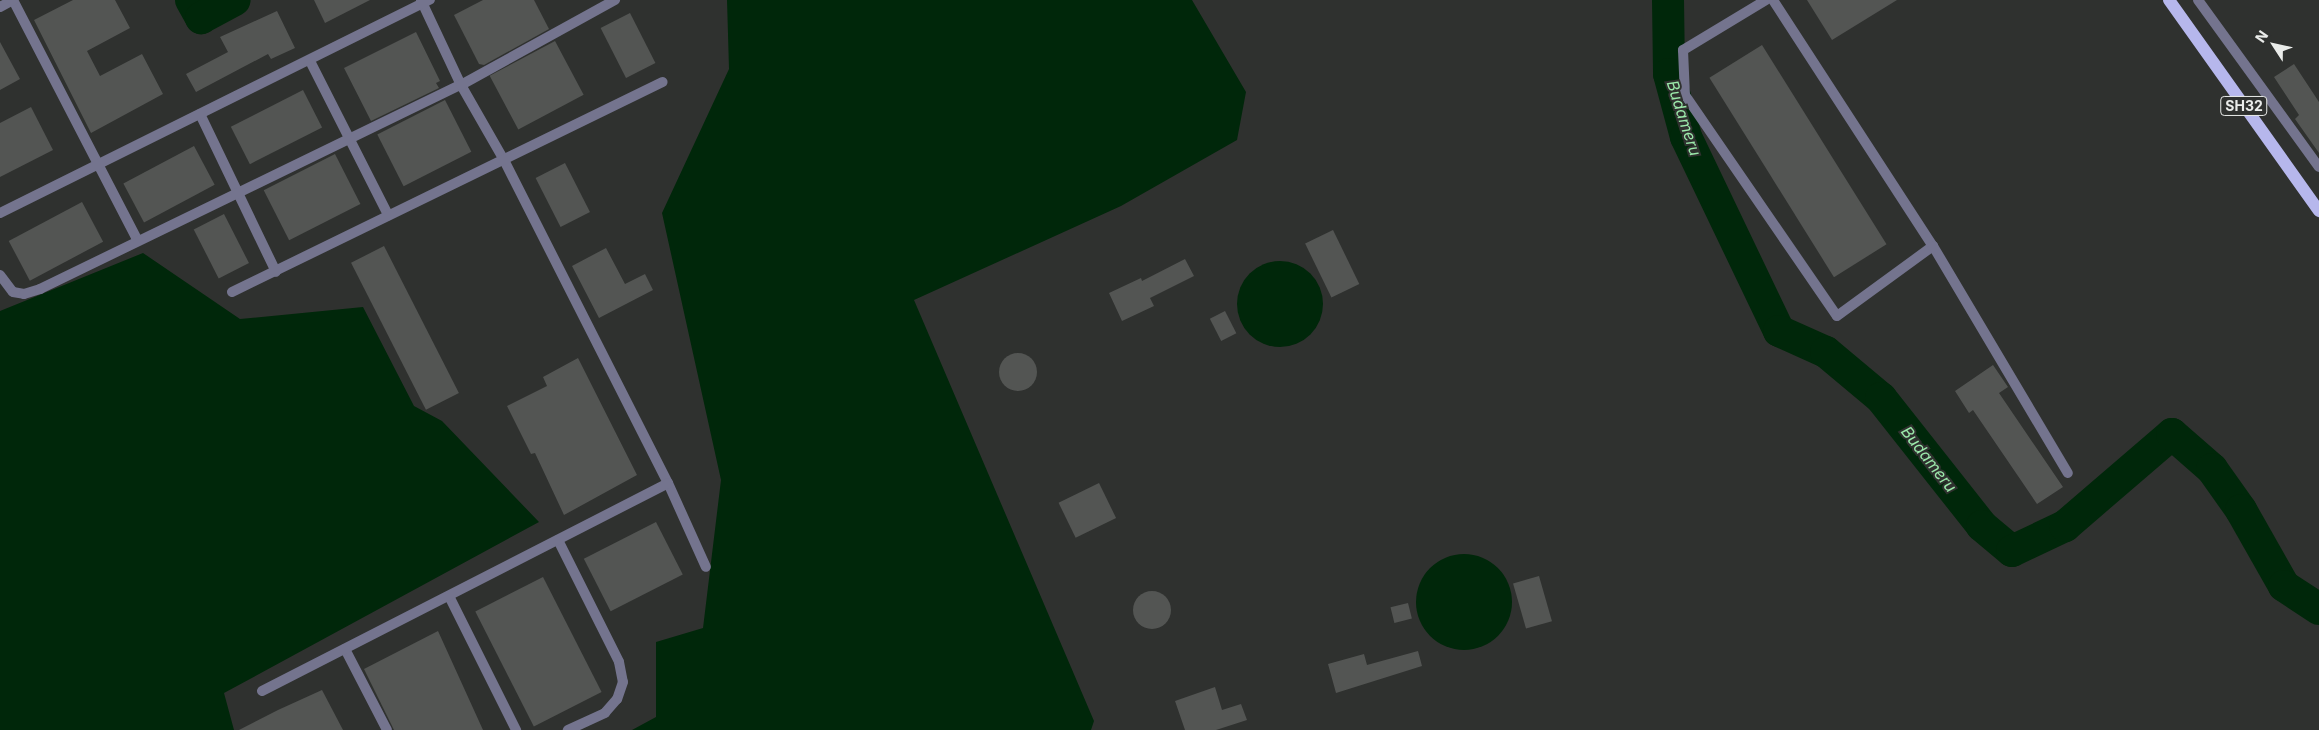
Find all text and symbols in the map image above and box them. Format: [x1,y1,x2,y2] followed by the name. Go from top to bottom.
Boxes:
[2249,20,2299,70] north arrow
[2251,27,2271,45] text: N
[1663,78,1705,158] water label: Budameru
[2220,94,2268,118] road number: SH32
[1897,422,1961,496] water label: Budameru

